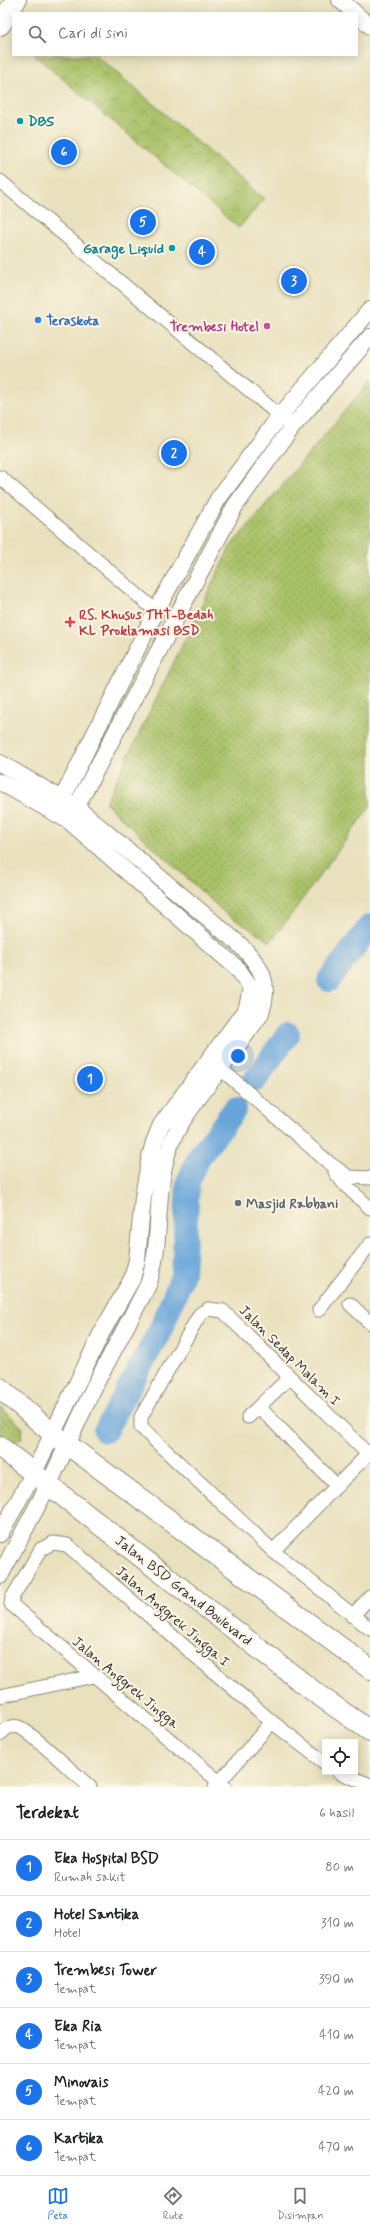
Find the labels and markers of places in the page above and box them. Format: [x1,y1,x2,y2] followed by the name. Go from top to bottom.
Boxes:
[28,113,54,131] place label: DBS
[15,116,25,126] marker: DBS
[51,137,77,167] pin: 6
[130,207,156,237] pin: 5
[189,237,215,267] pin: 4
[83,240,164,260] place label: Garage Liquid
[167,243,177,253] marker: Garage Liquid
[281,266,307,296] pin: 3
[46,312,100,330] place label: Teraskota
[33,315,43,325] marker: Teraskota
[170,318,259,336] place label: Trembesi Hotel
[262,321,272,331] marker: Trembesi Hotel
[161,438,187,468] pin: 2
[79,606,214,640] place label: RS. Khusus THT-Bedah KL Proklamasi BSD
[64,616,76,628] marker: RS. Khusus THT-Bedah KL Proklamasi BSD
[77,1064,103,1094] pin: 1
[246,1195,338,1214] place label: Masjid Rabbani
[233,1198,243,1208] marker: Masjid Rabbani

